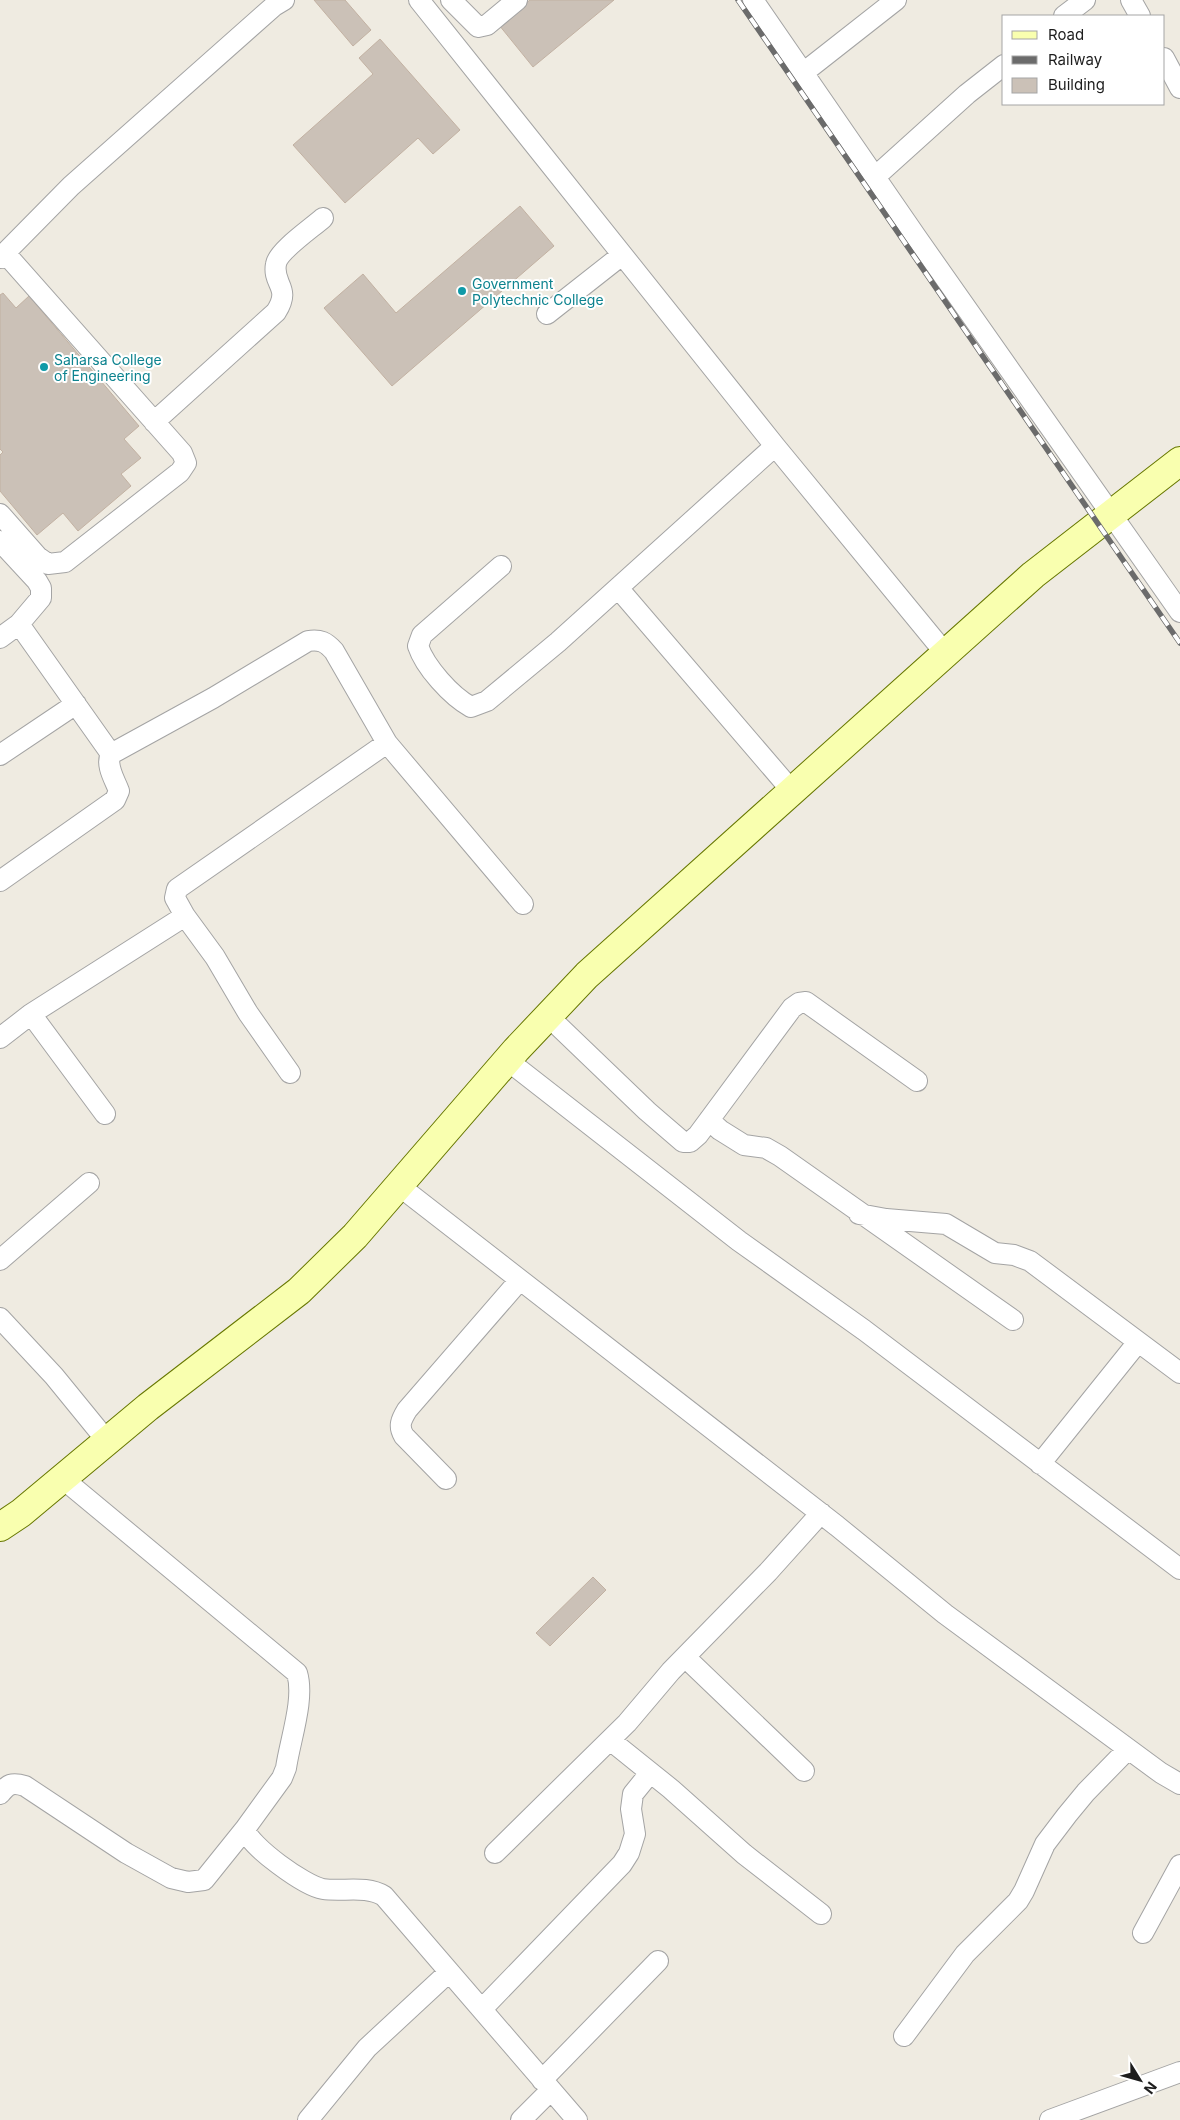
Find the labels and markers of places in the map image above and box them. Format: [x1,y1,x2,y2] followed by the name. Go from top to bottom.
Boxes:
[472,275,604,308] place label: Government Polytechnic College
[456,285,468,297] marker: Government Polytechnic College
[54,351,162,384] place label: Saharsa College of Engineering
[38,361,50,373] marker: Saharsa College of Engineering

